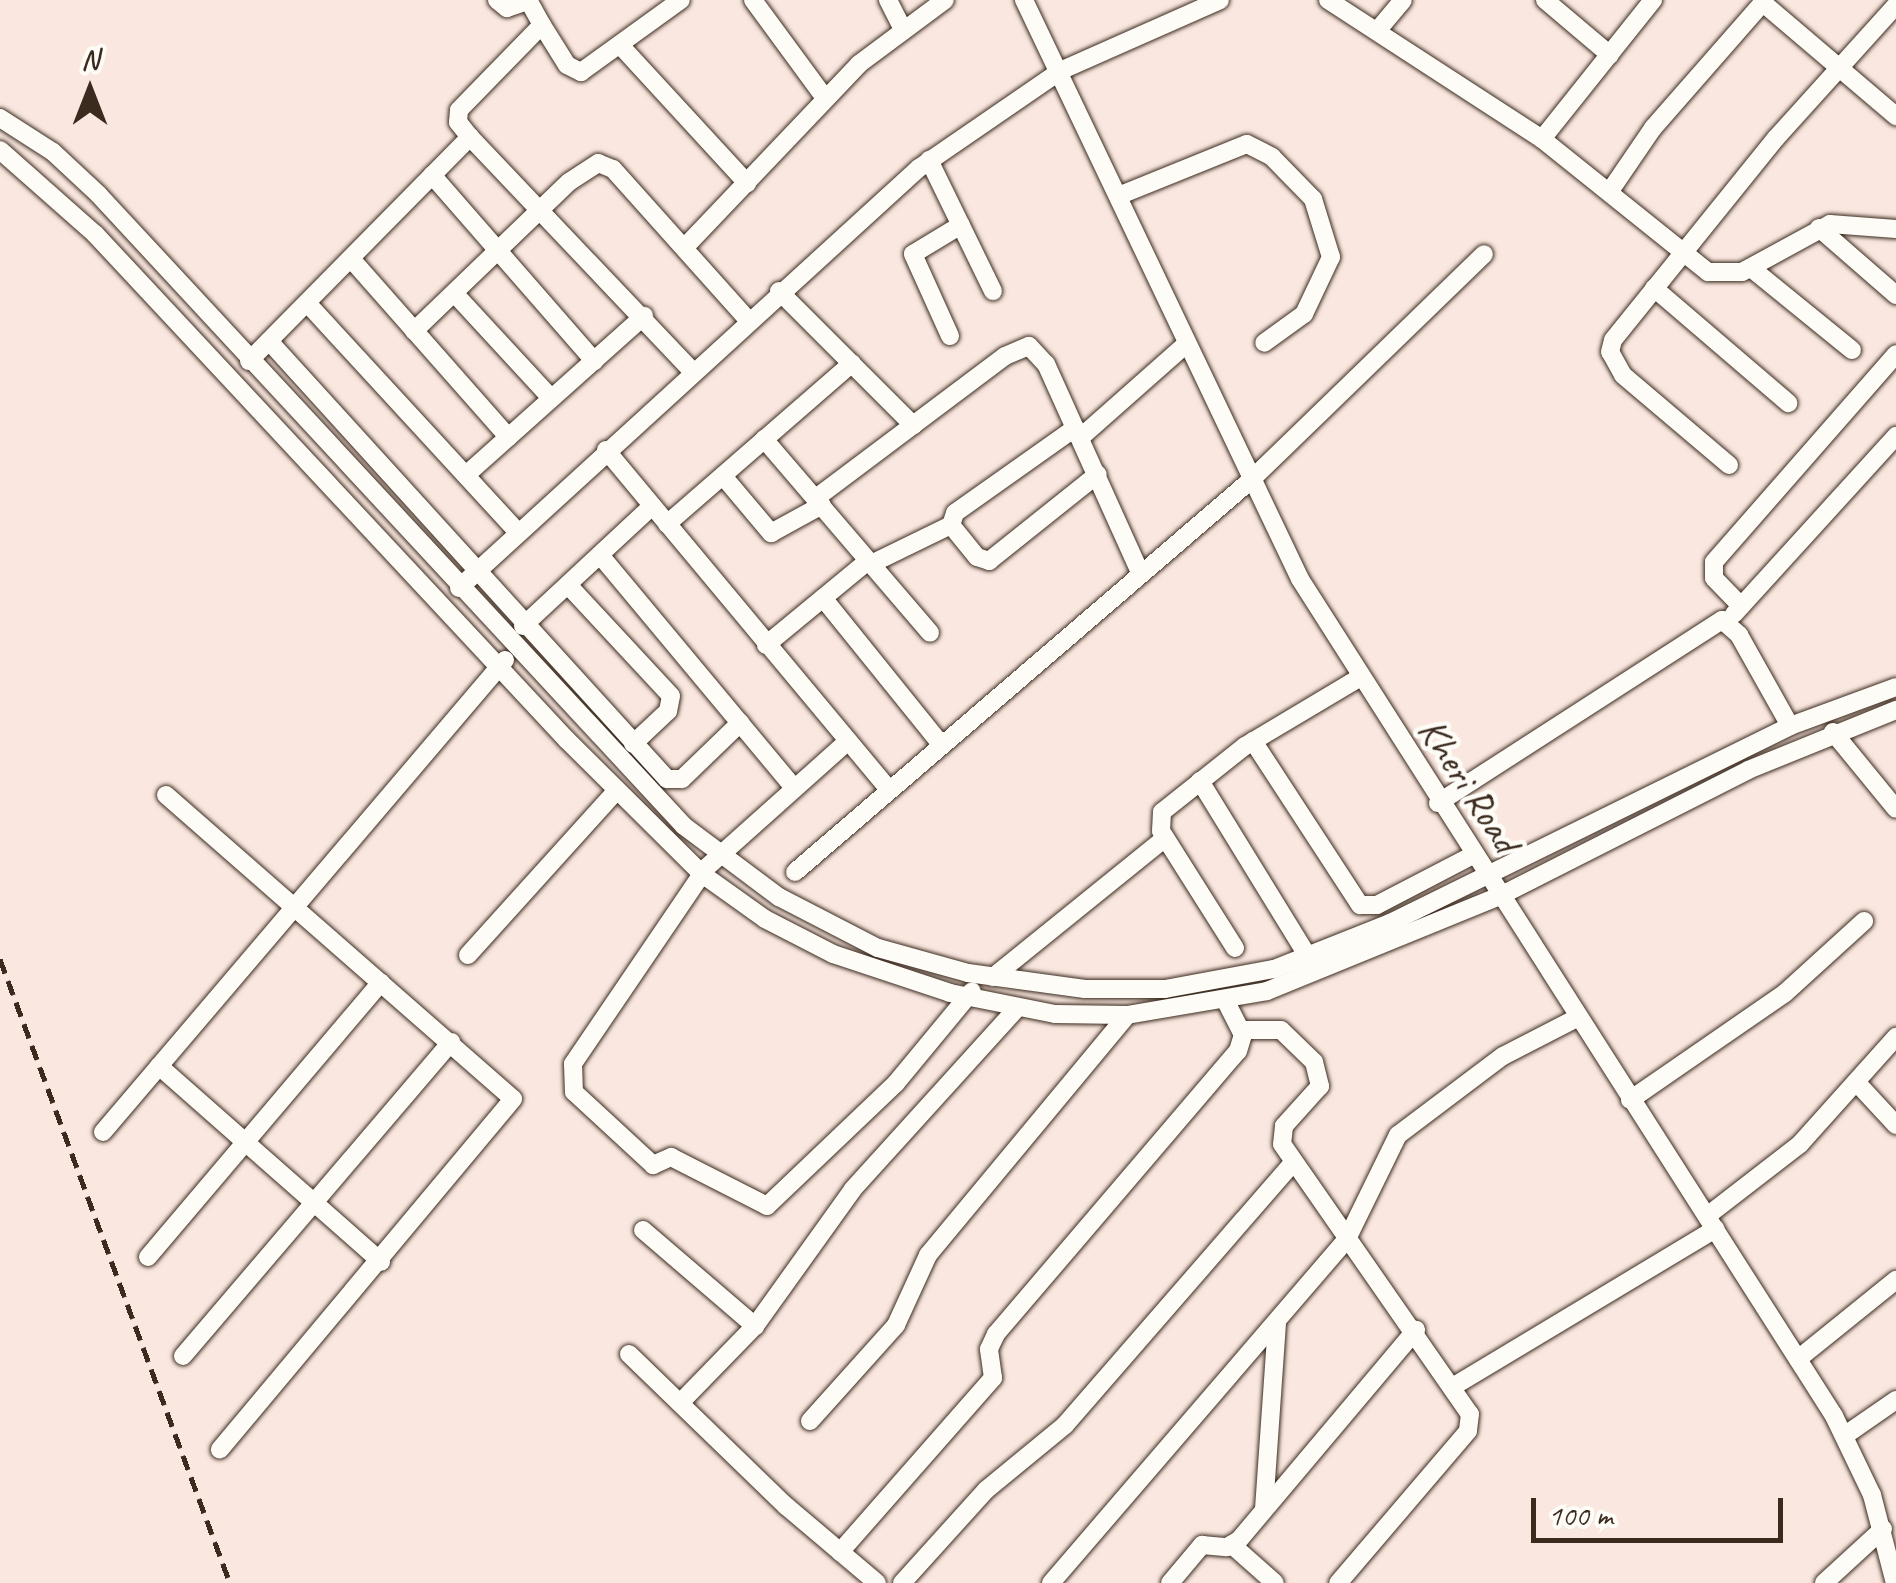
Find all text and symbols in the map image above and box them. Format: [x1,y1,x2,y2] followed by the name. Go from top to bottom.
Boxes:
[40,40,140,140] north arrow
[81,42,99,77] text: N
[1408,709,1530,861] street label: Kheri Road
[1536,1478,1788,1540] scale bar
[1548,1496,1613,1534] text: 100 m

